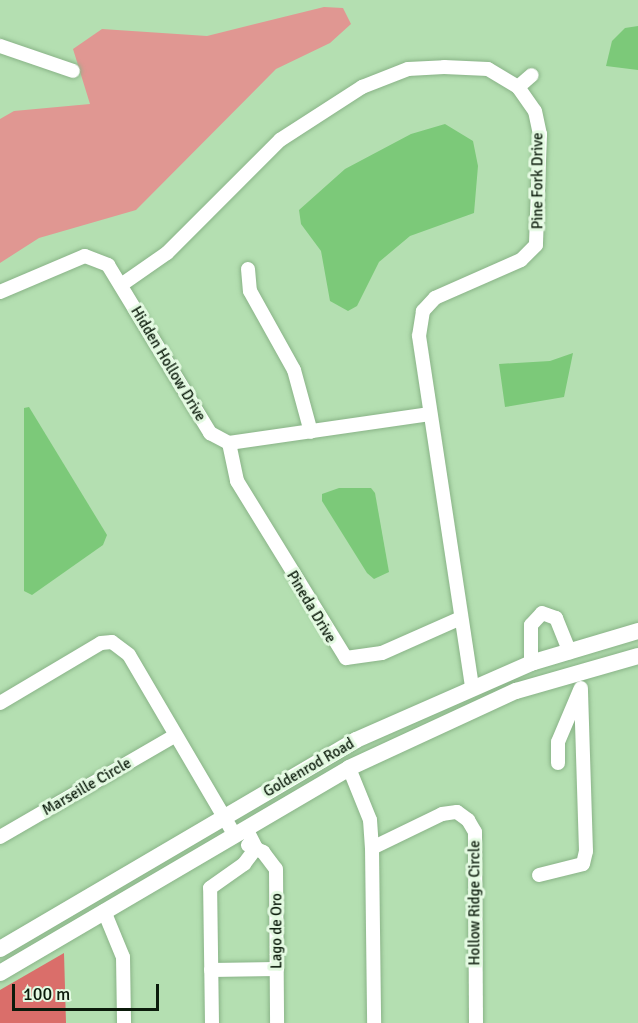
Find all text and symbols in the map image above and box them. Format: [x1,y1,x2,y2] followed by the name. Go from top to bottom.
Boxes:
[529,133,547,229] street label: Pine Fork Drive
[127,303,209,425] street label: Hidden Hollow Drive
[283,568,339,646] street label: Pineda Drive
[260,735,358,801] street label: Goldenrod Road
[39,754,135,820] street label: Marseille Circle
[466,840,484,966] street label: Hollow Ridge Circle
[268,893,286,969] street label: Lago de Oro
[15,972,162,1010] scale bar
[23,983,70,1005] text: 100 m

